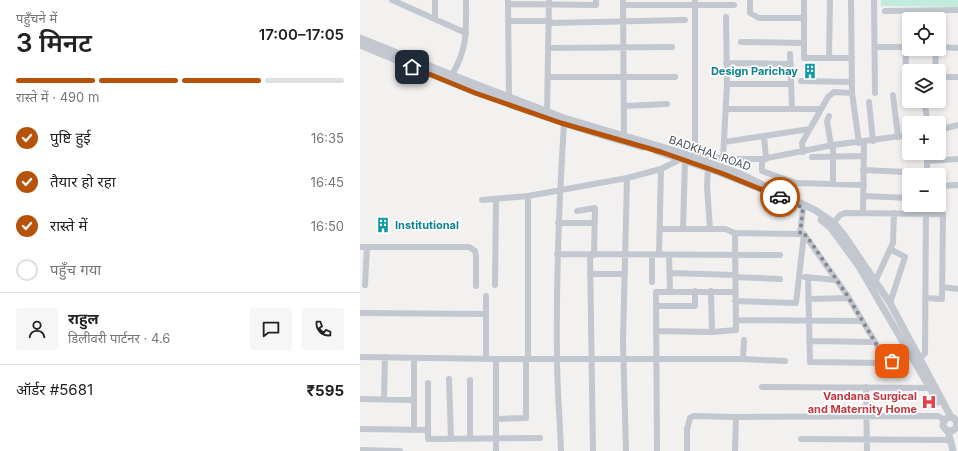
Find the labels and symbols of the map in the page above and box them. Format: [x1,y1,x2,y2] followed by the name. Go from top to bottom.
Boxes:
[395,50,429,84] pin
[801,62,819,80] building icon: Design Parichay
[711,64,798,78] place label: Design Parichay
[667,132,753,174] street label: BADKHAL ROAD
[760,177,800,217] courier
[374,216,392,234] building icon: Institutional
[395,218,459,232] place label: Institutional
[875,344,909,378] pin
[808,389,917,416] place label: Vandana Surgical and Maternity Home
[920,393,938,411] hospital icon: Vandana Surgical and Maternity Home

